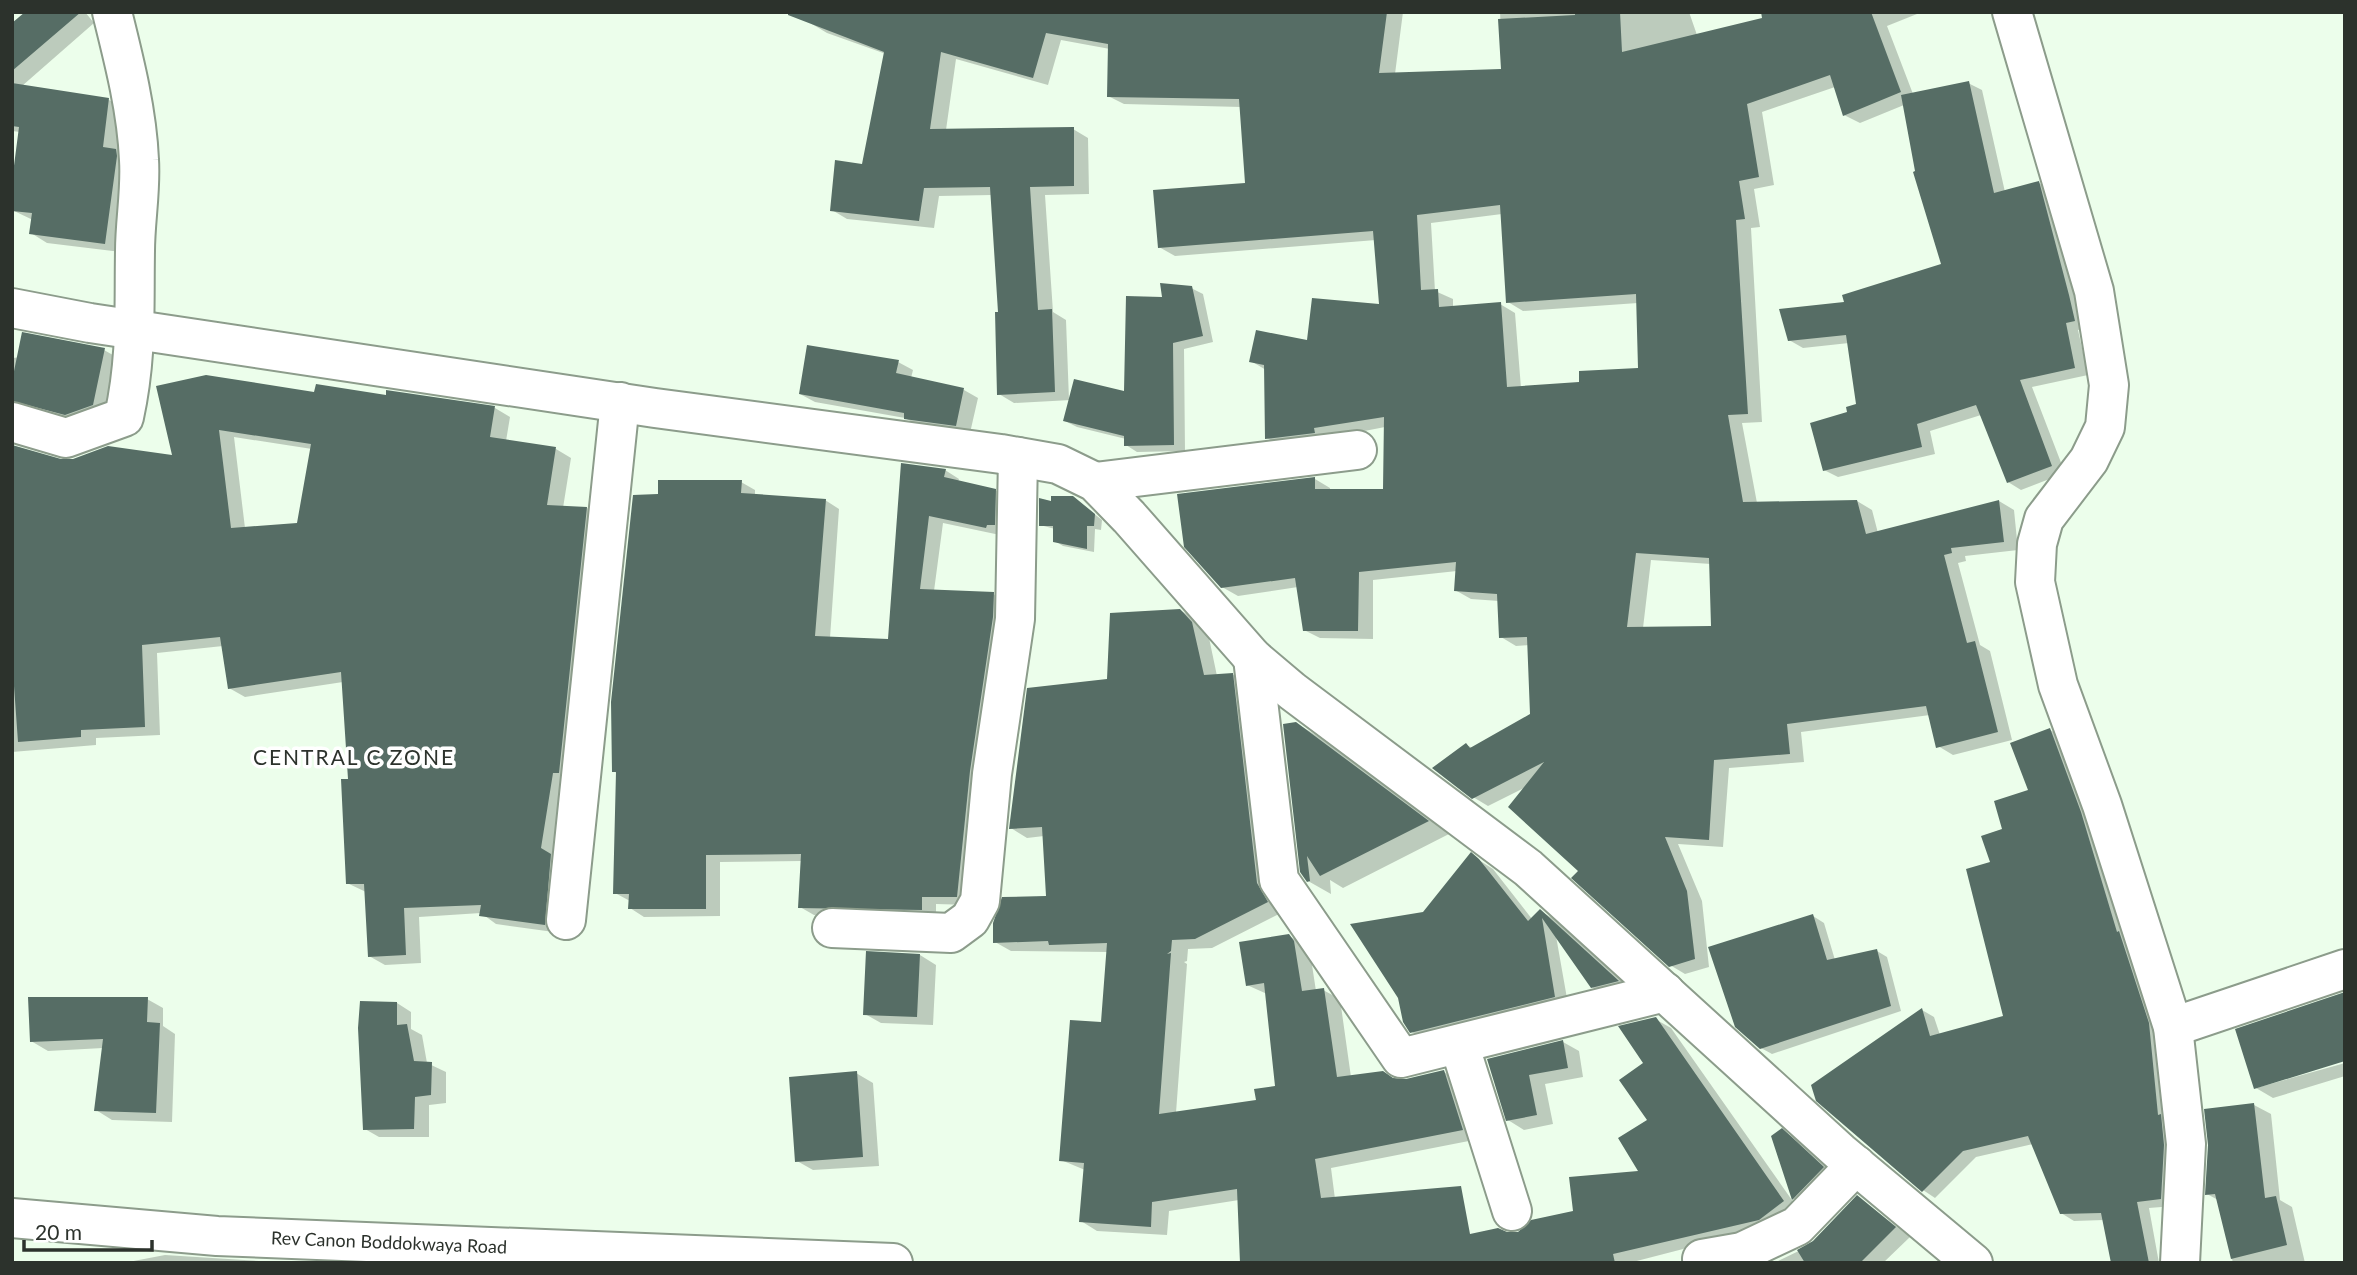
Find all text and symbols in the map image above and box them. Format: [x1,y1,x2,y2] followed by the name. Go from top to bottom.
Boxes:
[253,744,455,769] district label: CENTRAL C ZONE
[24,1208,152,1252] scale bar
[35,1219,82,1244] text: 20 m
[271,1226,508,1258] street label: Rev Canon Boddokwaya Road

